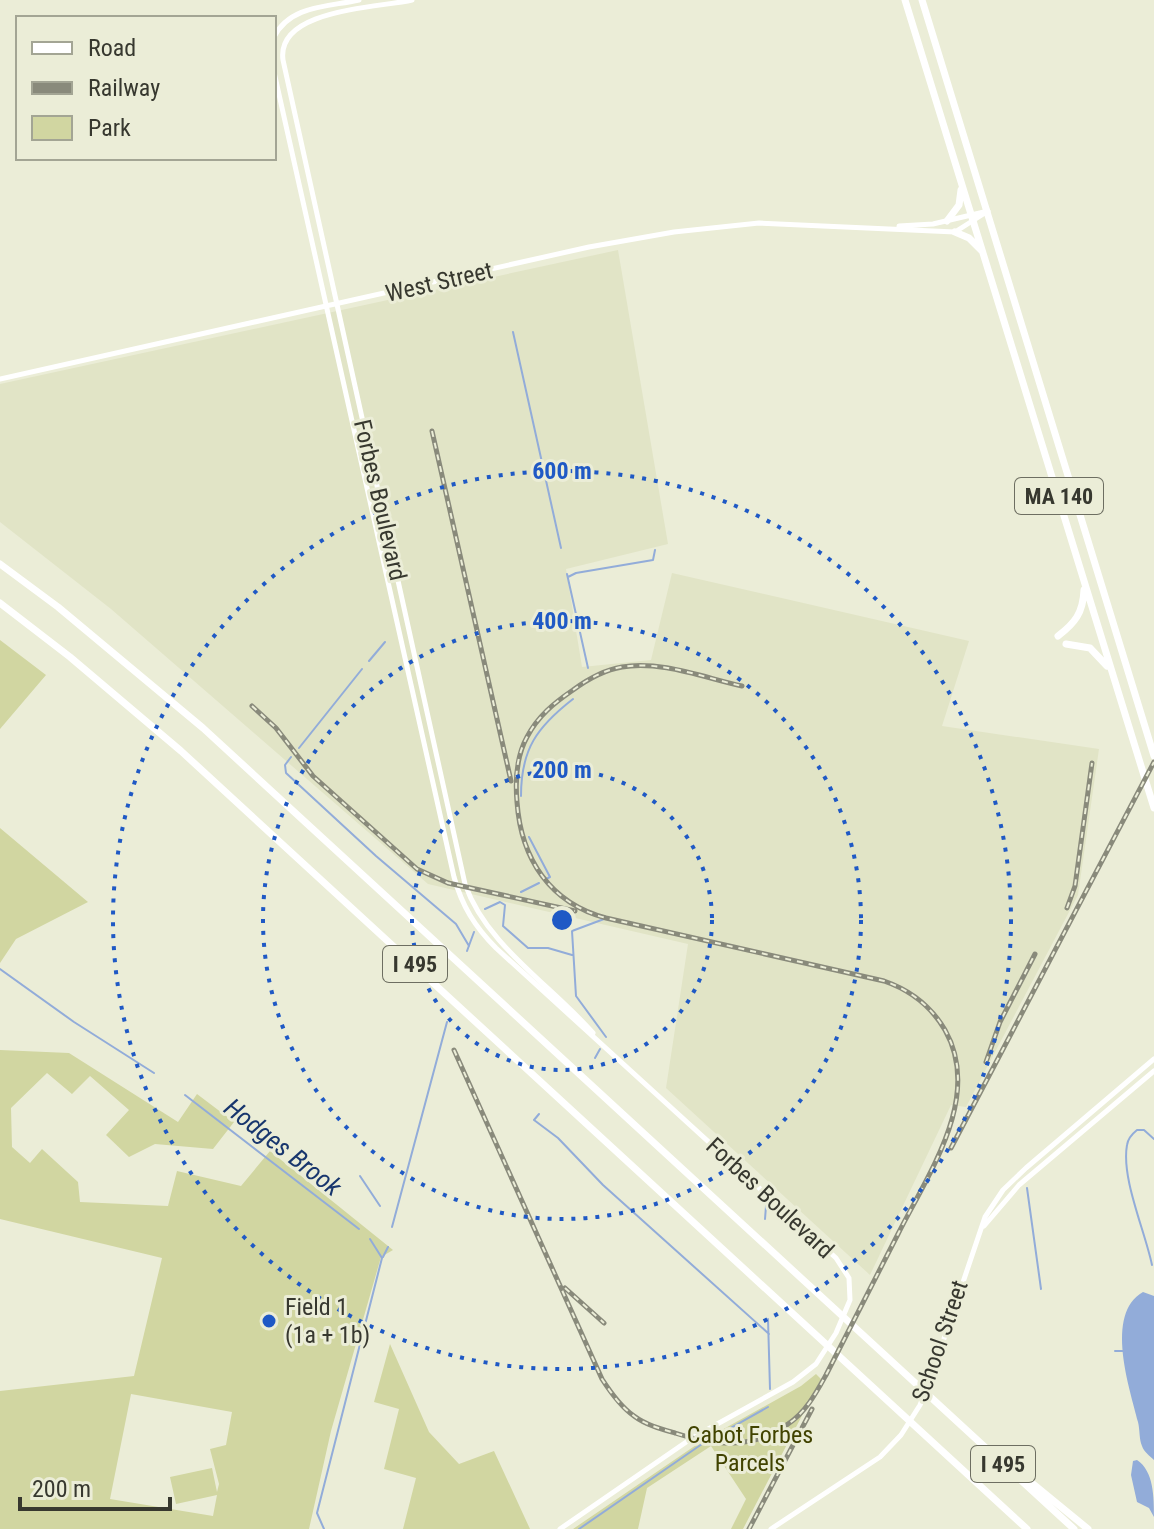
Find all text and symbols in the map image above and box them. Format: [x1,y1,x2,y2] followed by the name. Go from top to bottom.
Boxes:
[16,16,276,160] legend
[88,34,136,62] text: Road
[88,74,160,102] text: Railway
[88,114,131,142] text: Park
[383,256,495,308] street label: West Street
[348,417,412,583] street label: Forbes Boulevard
[532,457,592,485] text: 600 m
[1015,478,1103,514] road number: MA 140
[532,607,592,635] text: 400 m
[532,756,592,784] text: 200 m
[548,906,576,934] centre of rings
[383,946,447,982] road number: I 495
[218,1092,348,1202] water label: Hodges Brook
[700,1132,840,1264] street label: Forbes Boulevard
[906,1277,974,1405] street label: School Street
[285,1293,370,1349] place label: Field 1 (1a + 1b)
[260,1312,278,1330] marker: Field 1 (1a + 1b)
[687,1421,813,1477] park label: Cabot Forbes Parcels
[971,1446,1035,1482] road number: I 495
[20,1461,170,1511] scale bar
[32,1475,91,1503] text: 200 m

